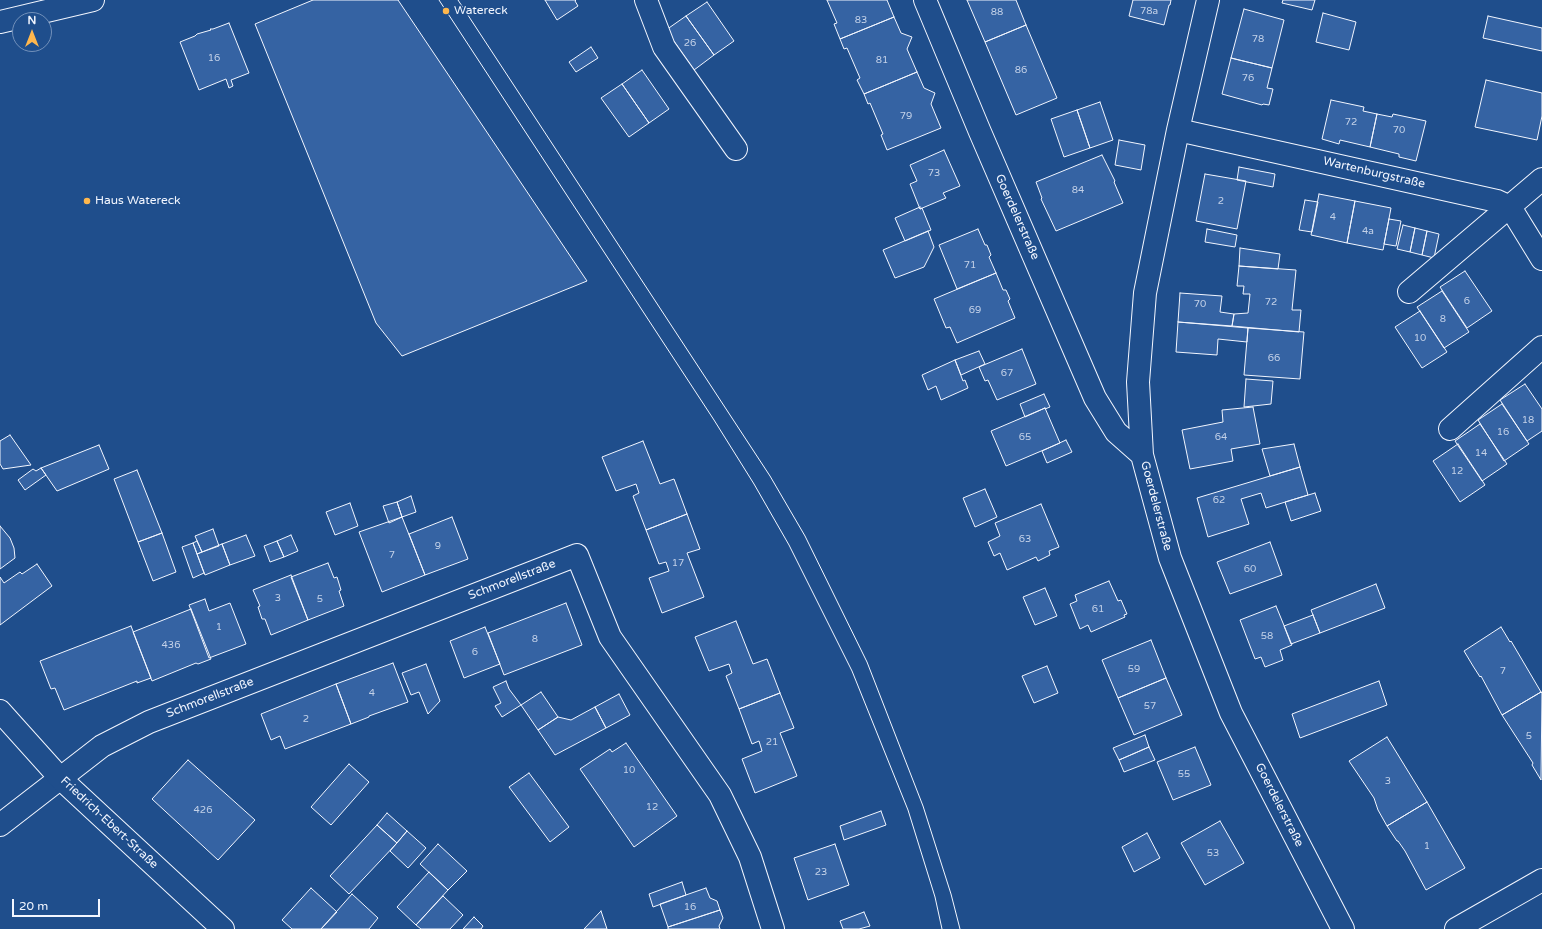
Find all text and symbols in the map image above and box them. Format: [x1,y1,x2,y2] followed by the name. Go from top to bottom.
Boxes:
[454,4,508,18] place label: Watereck
[1140,5,1158,17] house number: 78a
[441,6,451,16] marker: Watereck
[991,6,1003,18] house number: 88
[12,12,52,52] north arrow
[28,14,36,27] text: N
[855,14,867,26] house number: 83
[1252,33,1264,45] house number: 78
[684,37,696,49] house number: 26
[208,52,220,64] house number: 16
[876,54,888,66] house number: 81
[1015,64,1027,76] house number: 86
[1242,72,1254,84] house number: 76
[900,110,912,122] house number: 79
[1345,116,1357,128] house number: 72
[1393,124,1405,136] house number: 70
[1322,154,1426,192] street label: Wartenburgstraße
[928,167,940,179] house number: 73
[992,172,1042,262] street label: Goerdelerstraße
[1072,184,1084,196] house number: 84
[95,194,181,208] place label: Haus Watereck
[1218,195,1224,207] house number: 2
[82,196,92,206] marker: Haus Watereck
[1330,211,1336,223] house number: 4
[1362,225,1374,237] house number: 4a
[964,259,976,271] house number: 71
[1464,295,1470,307] house number: 6
[1265,296,1277,308] house number: 72
[1194,298,1206,310] house number: 70
[969,304,981,316] house number: 69
[1440,313,1446,325] house number: 8
[1414,332,1426,344] house number: 10
[1268,352,1280,364] house number: 66
[1001,367,1013,379] house number: 67
[1522,414,1534,426] house number: 18
[1497,426,1509,438] house number: 16
[1019,431,1031,443] house number: 65
[1215,431,1227,443] house number: 64
[1475,447,1487,459] house number: 14
[1137,460,1175,552] street label: Goerdelerstraße
[1451,465,1463,477] house number: 12
[1213,494,1225,506] house number: 62
[1019,533,1031,545] house number: 63
[435,540,441,552] house number: 9
[389,549,395,561] house number: 7
[466,557,558,603] street label: Schmorellstraße
[672,557,684,569] house number: 17
[1244,563,1256,575] house number: 60
[275,592,281,604] house number: 3
[317,593,323,605] house number: 5
[1092,603,1104,615] house number: 61
[216,621,222,633] house number: 1
[1261,630,1273,642] house number: 58
[532,633,538,645] house number: 8
[162,639,180,651] house number: 436
[472,646,478,658] house number: 6
[1128,663,1140,675] house number: 59
[1500,665,1506,677] house number: 7
[164,675,256,721] street label: Schmorellstraße
[369,687,375,699] house number: 4
[1144,700,1156,712] house number: 57
[303,713,309,725] house number: 2
[1526,730,1532,742] house number: 5
[766,736,778,748] house number: 21
[1252,761,1306,849] street label: Goerdelerstraße
[623,764,635,776] house number: 10
[1178,768,1190,780] house number: 55
[57,774,161,872] street label: Friedrich-Ebert-Straße
[1385,775,1391,787] house number: 3
[646,801,658,813] house number: 12
[194,804,212,816] house number: 426
[1424,840,1430,852] house number: 1
[1207,847,1219,859] house number: 53
[815,866,827,878] house number: 23
[14,891,102,917] scale bar
[19,899,48,913] text: 20 m
[684,901,696,913] house number: 16

